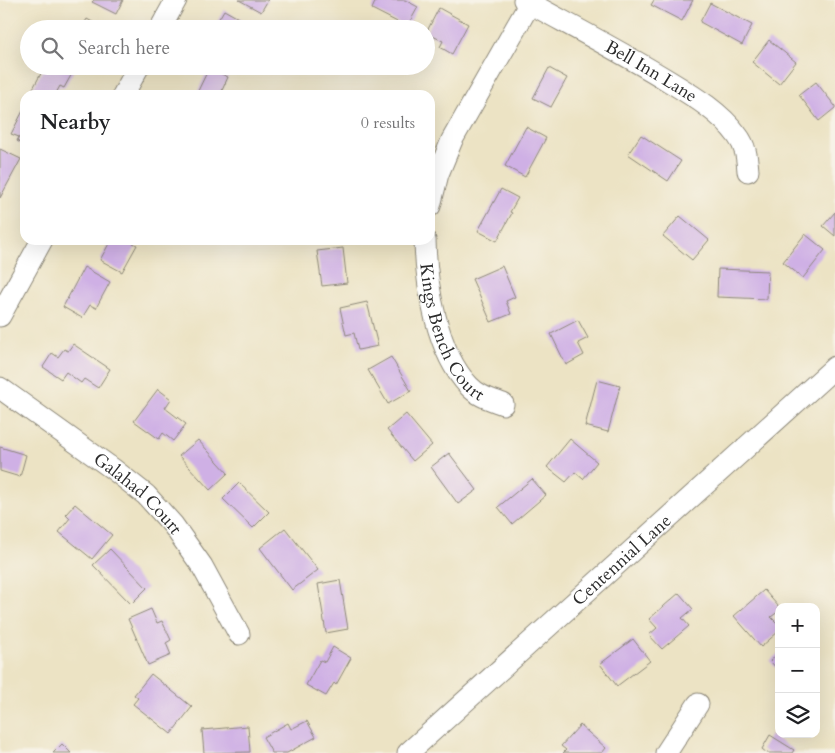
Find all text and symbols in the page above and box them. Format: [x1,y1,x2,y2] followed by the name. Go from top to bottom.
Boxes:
[20,20,435,75] search box
[38,34,66,62] icon: search
[78,35,170,61] text: Search here
[601,35,702,109] street label: Bell Inn Lane
[40,108,111,137] text: Nearby
[361,112,415,134] text: 0 results
[413,262,489,408] street label: Kings Bench Court
[88,447,188,540] street label: Galahad Court
[567,509,677,612] street label: Centennial Lane
[775,603,820,738] map controls
[775,603,820,648] button: +
[775,648,820,693] button: −
[775,693,820,738] button: layers

